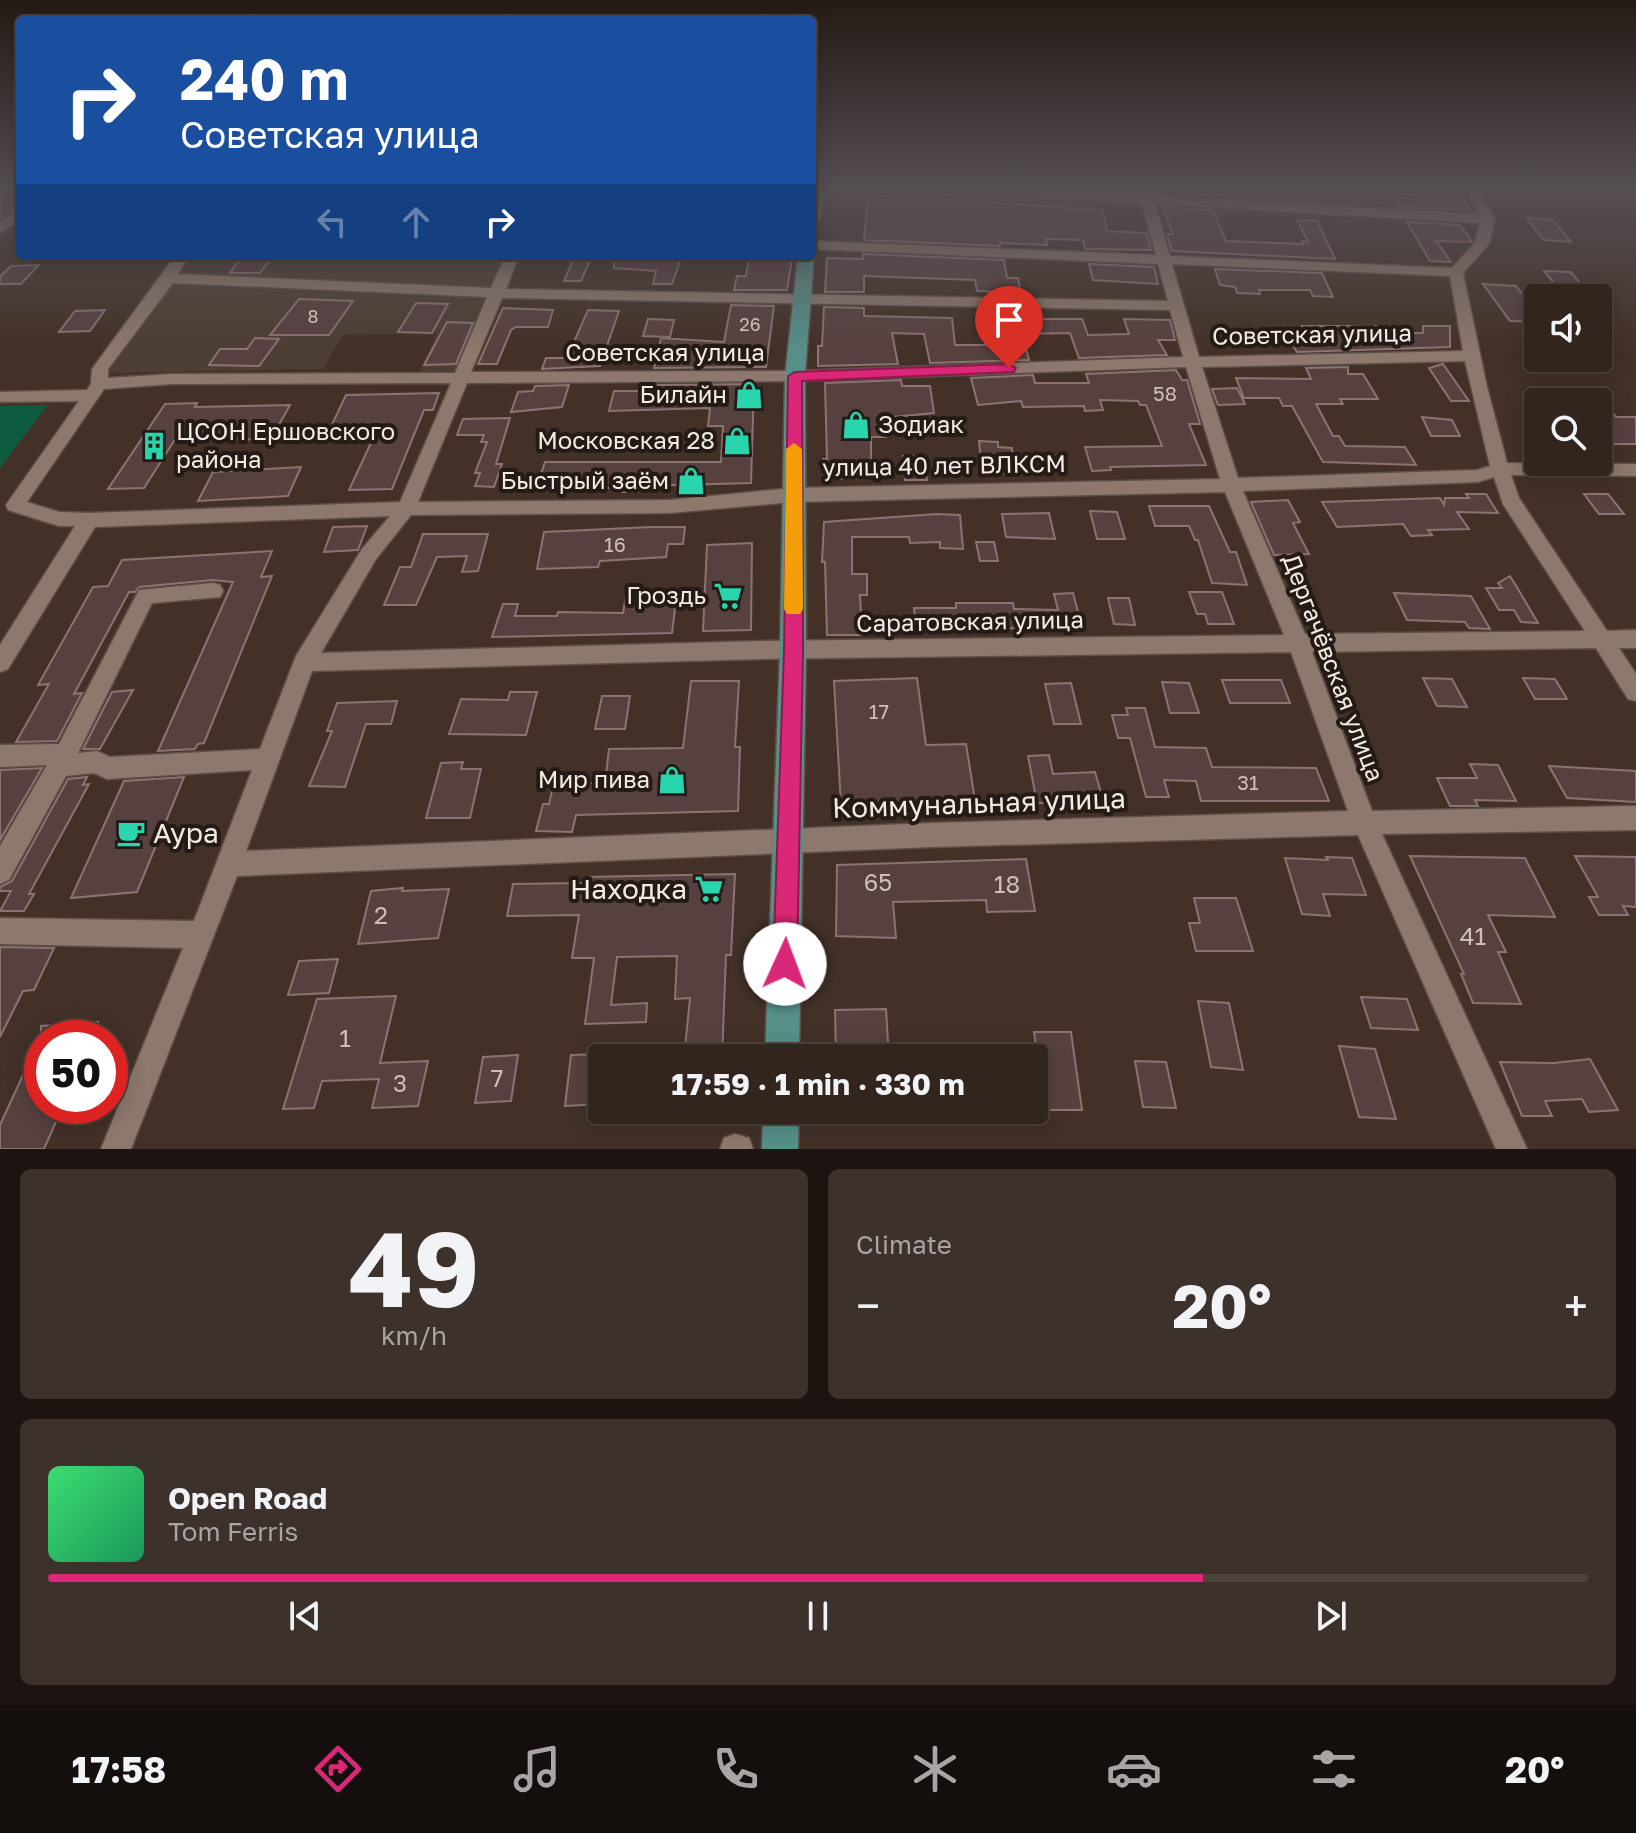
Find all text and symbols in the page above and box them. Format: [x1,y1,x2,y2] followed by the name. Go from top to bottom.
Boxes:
[180,45,349,112] text: 240 m
[48,48,152,152] icon: right
[180,113,480,156] text: Советская улица
[310,200,354,244] icon: left
[394,200,438,244] icon: ahead
[478,200,522,244] icon: right
[1524,284,1612,476] map controls
[1524,284,1612,372] button: sound
[975,286,1043,368] pin
[987,298,1031,342] icon: arrive
[308,305,318,327] house number: 8
[739,313,761,335] house number: 26
[1212,317,1412,350] street label: Советская улица
[565,337,765,366] street label: Советская улица
[640,379,727,408] place label: Билайн
[734,380,764,410] shop icon: Билайн
[1153,381,1177,405] house number: 58
[1524,388,1612,476] button: search
[878,409,964,438] place label: Зодиак
[841,410,871,440] shop icon: Зодиак
[176,416,395,473] place label: ЦСОН Ершовского района
[537,425,715,454] place label: Московская 28
[722,426,752,456] shop icon: Московская 28
[139,431,169,461] building icon: ЦСОН Ершовского района
[822,448,1066,481] street label: улица 40 лет ВЛКСМ
[500,465,669,494] place label: Быстрый заём
[676,466,706,496] shop icon: Быстрый заём
[604,532,626,556] house number: 16
[1278,550,1391,785] street label: Дергачёвская улица
[626,580,706,609] place label: Гроздь
[713,581,743,611] supermarket icon: Гроздь
[856,604,1084,637] street label: Саратовская улица
[869,699,889,723] house number: 17
[538,764,650,793] place label: Мир пива
[657,765,687,795] shop icon: Мир пива
[1237,770,1259,794] house number: 31
[832,781,1126,824] street label: Коммунальная улица
[153,816,219,849] place label: Аура
[116,818,146,848] cafe icon: Аура
[864,867,892,896] house number: 65
[994,869,1020,898] house number: 18
[570,872,687,905] place label: Находка
[694,874,724,904] supermarket icon: Находка
[374,900,388,929] house number: 2
[1460,921,1486,950] house number: 41
[743,922,827,1006] position arrow
[24,1020,128,1124] speed limit sign: 50
[339,1023,351,1052] house number: 1
[491,1063,503,1092] house number: 7
[671,1066,965,1102] text: 17:59 · 1 min · 330 m
[393,1068,407,1097] house number: 3
[348,1205,480,1330] text: 49
[856,1229,952,1260] text: Climate
[1173,1269,1272,1341] text: 20°
[856,1279,880,1332] text: −
[1564,1279,1588,1332] text: +
[381,1320,447,1351] text: km/h
[168,1480,327,1516] text: Open Road
[168,1516,298,1547] text: Tom Ferris
[283,1594,327,1638] icon: previous
[796,1594,840,1638] icon: pause
[1309,1594,1353,1638] icon: next
[310,1741,366,1797] icon: directions
[509,1741,565,1797] icon: music
[708,1741,764,1797] icon: phone
[907,1741,963,1797] icon: climate
[1106,1741,1162,1797] icon: car
[1306,1741,1362,1797] icon: filters
[72,1748,166,1791] text: 17:58
[1505,1748,1564,1791] text: 20°

